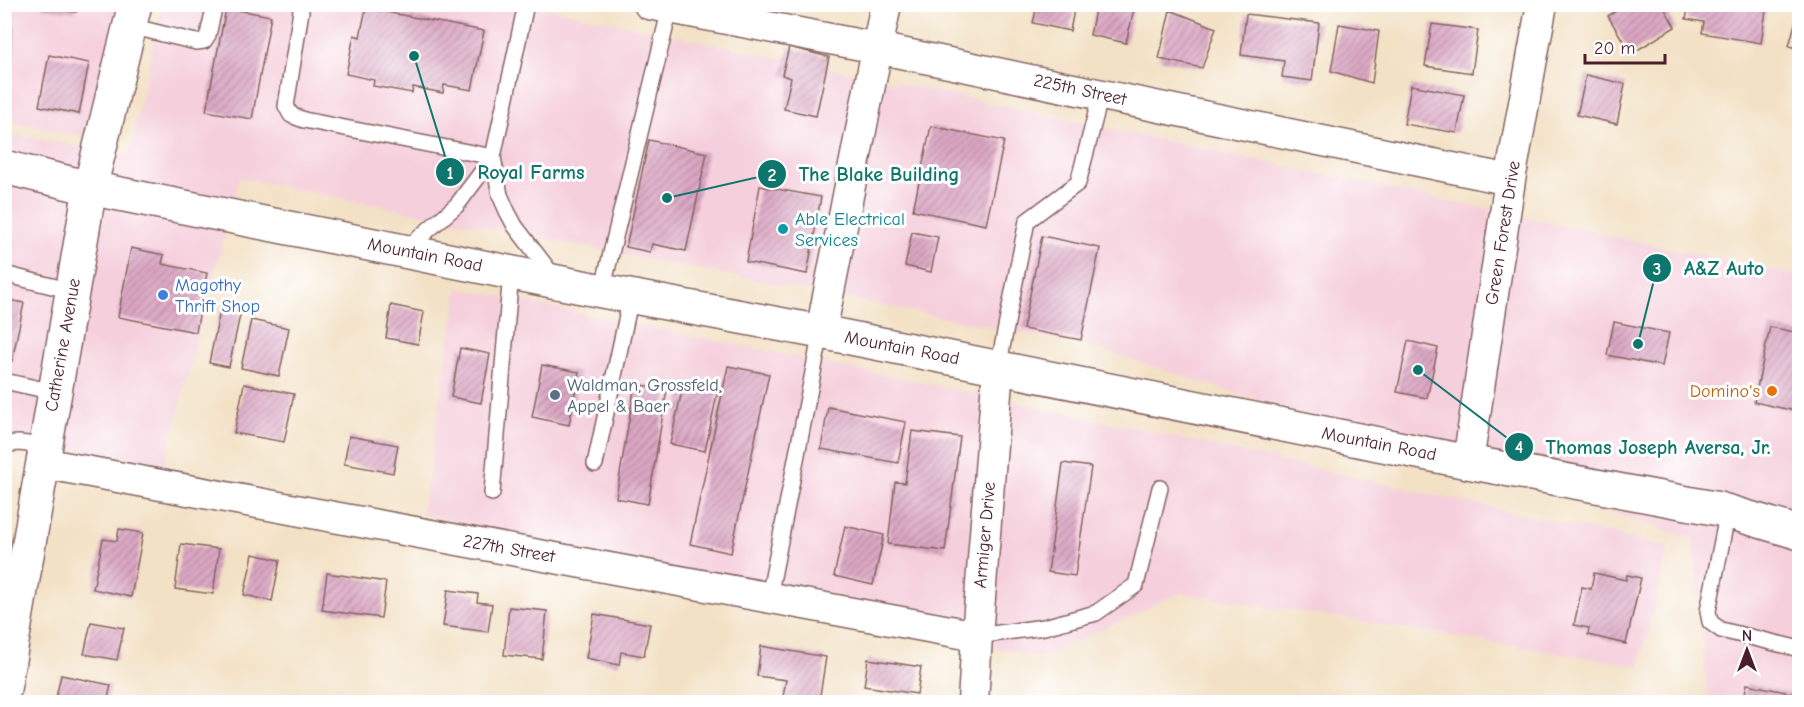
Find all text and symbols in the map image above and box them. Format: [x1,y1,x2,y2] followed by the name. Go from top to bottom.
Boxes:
[1585,27,1664,65] scale bar
[1594,38,1635,59] text: 20 m
[1032,70,1129,110] street label: 225th Street
[435,153,596,191] callout: Royal Farms
[757,155,971,193] callout: The Blake Building
[1481,159,1525,307] street label: Green Forest Drive
[478,161,584,184] text: Royal Farms
[446,163,454,184] text: 1
[799,163,959,186] text: The Blake Building
[768,165,777,186] text: 2
[795,209,905,251] place label: Able Electrical Services
[776,222,790,236] marker: Able Electrical Services
[366,234,484,276] street label: Mountain Road
[1642,249,1776,287] callout: A&Z Auto
[1684,257,1764,280] text: A&Z Auto
[1653,259,1661,280] text: 3
[175,275,260,317] place label: Magothy Thrift Shop
[41,277,85,413] street label: Catherine Avenue
[156,288,170,302] marker: Magothy Thrift Shop
[843,327,961,369] street label: Mountain Road
[567,375,722,417] place label: Waldman, Grossfeld, Appel & Baer
[1690,381,1760,402] place label: Domino's
[1765,384,1779,398] marker: Domino's
[548,388,562,402] marker: Waldman, Grossfeld, Appel & Baer
[1320,423,1438,465] street label: Mountain Road
[1504,428,1783,466] callout: Thomas Joseph Aversa, Jr.
[1545,436,1771,459] text: Thomas Joseph Aversa, Jr.
[1515,437,1523,458] text: 4
[970,481,1000,589] street label: Armiger Drive
[461,531,558,568] street label: 227th Street
[1717,620,1777,680] north arrow
[1742,627,1752,645] text: N

